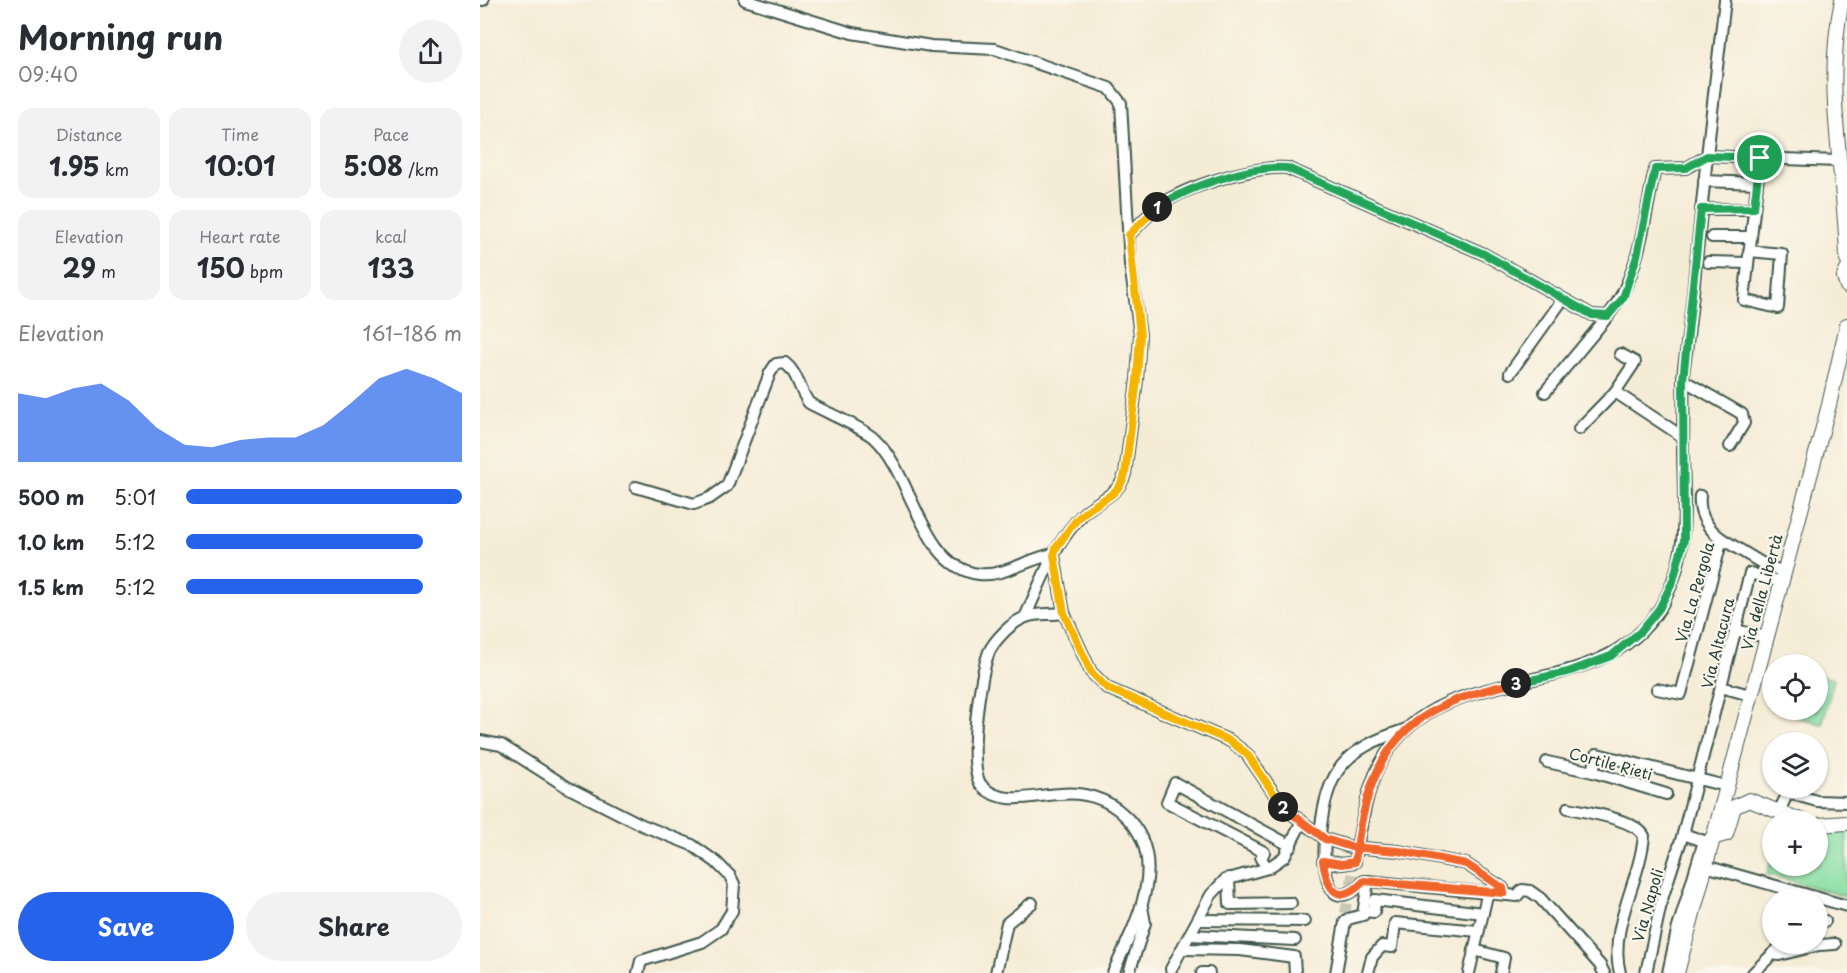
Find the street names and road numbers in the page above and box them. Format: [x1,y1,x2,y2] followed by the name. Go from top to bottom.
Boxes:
[1734,531,1788,653] street label: Via della Libertà
[1669,538,1720,645] street label: Via La Pergola
[1695,594,1740,691] street label: Via Altacura
[1567,741,1655,785] street label: Cortile Rieti
[1625,865,1669,945] street label: Via Napoli

